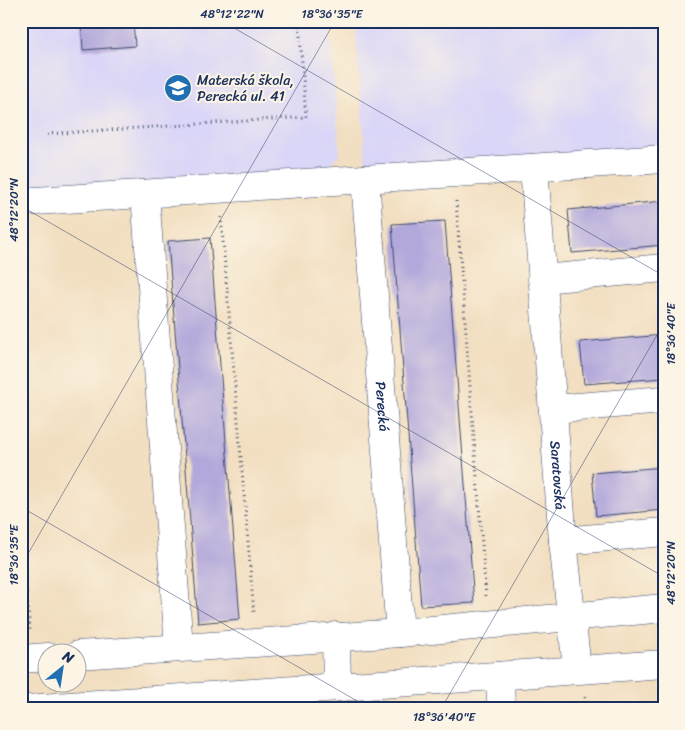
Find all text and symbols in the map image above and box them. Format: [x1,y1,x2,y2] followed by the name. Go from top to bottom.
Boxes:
[200,3,264,25] text: 48°12'22"N
[302,3,364,25] text: 18°36'35"E
[197,68,294,109] place label: Materská škola, Perecká ul. 41
[163,73,193,103] school or university icon: Materská škola, Perecká ul. 41
[3,177,25,242] text: 48°12'20"N
[660,302,682,365] text: 18°36'40"E
[368,380,396,432] street label: Perecká
[542,440,573,511] street label: Saratovská
[3,523,25,585] text: 18°36'35"E
[660,540,682,605] text: 48°12'20"N
[38,642,88,692] north arrow
[57,643,79,671] text: N
[413,706,476,728] text: 18°36'40"E

